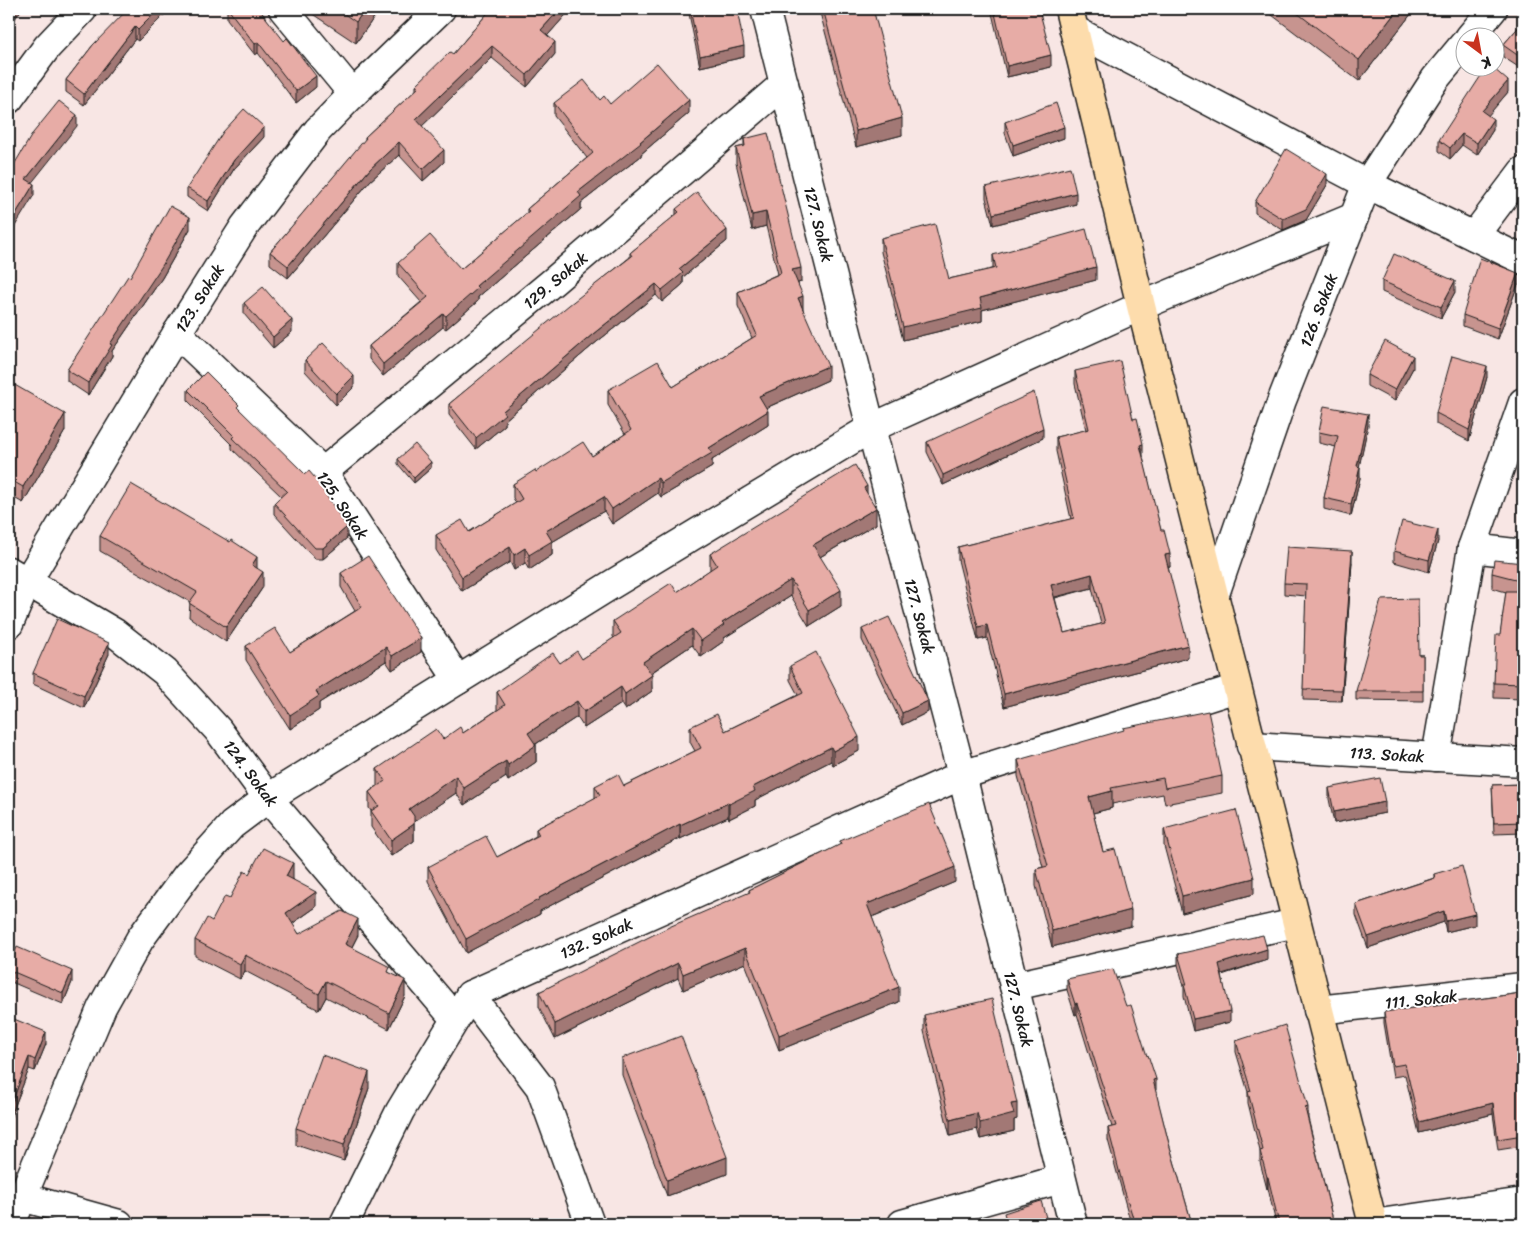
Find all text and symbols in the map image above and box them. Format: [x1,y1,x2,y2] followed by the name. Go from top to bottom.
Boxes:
[1454,28,1504,78] north arrow
[1475,49,1498,76] text: K
[795,183,842,266] street label: 127. Sokak
[516,244,595,317] street label: 129. Sokak
[167,257,232,339] street label: 123. Sokak
[1291,268,1346,352] street label: 126. Sokak
[309,465,377,546] street label: 125. Sokak
[895,575,944,658] street label: 127. Sokak
[215,733,286,814] street label: 124. Sokak
[1349,738,1426,771] street label: 113. Sokak
[555,909,638,967] street label: 132. Sokak
[995,968,1042,1051] street label: 127. Sokak
[1383,981,1459,1018] street label: 111. Sokak

